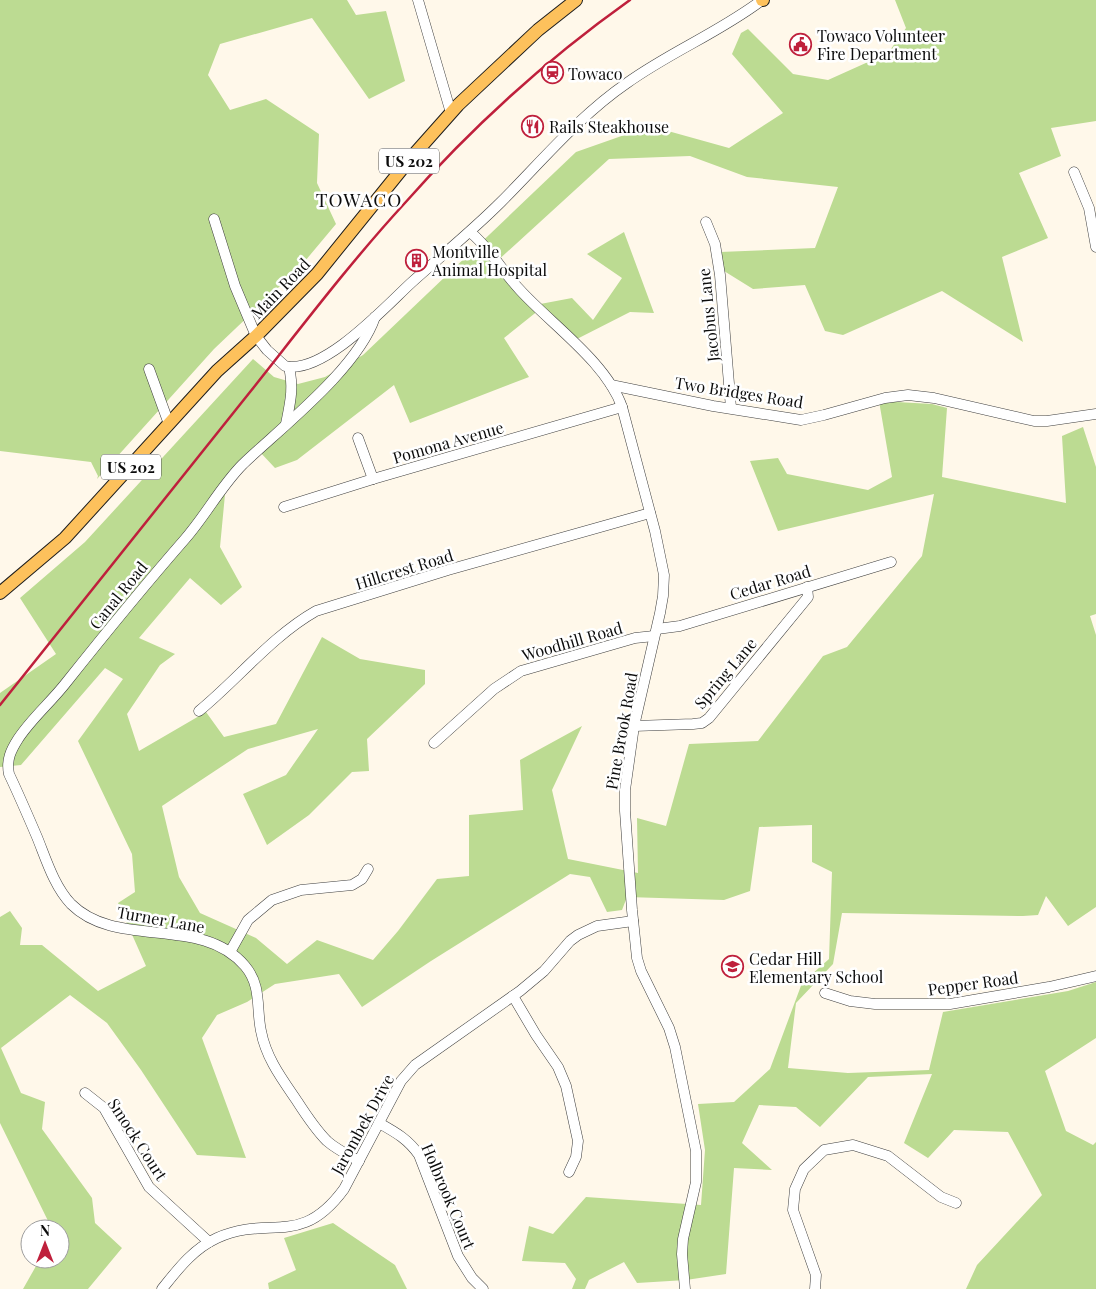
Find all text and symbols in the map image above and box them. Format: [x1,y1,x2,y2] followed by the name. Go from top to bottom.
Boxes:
[817,25,945,64] place label: Towaco Volunteer Fire Department
[789,32,813,56] public building icon: Towaco Volunteer Fire Department
[540,61,564,85] station icon: Towaco
[568,63,623,84] place label: Towaco
[521,114,545,138] restaurant icon: Rails Steakhouse
[549,116,669,137] place label: Rails Steakhouse
[379,148,439,174] road number: US 202
[316,186,402,212] district label: TOWACO
[431,241,547,280] place label: Montville Animal Hospital
[404,248,428,272] building icon: Montville Animal Hospital
[246,253,314,323] street label: Main Road
[693,267,723,364] street label: Jacobus Lane
[673,371,805,413] street label: Two Bridges Road
[390,416,506,468] street label: Pomona Avenue
[101,454,161,480] road number: US 202
[352,544,456,594] street label: Hillcrest Road
[84,557,152,633] street label: Canal Road
[727,560,813,604] street label: Cedar Road
[518,617,625,666] street label: Woodhill Road
[689,633,761,713] street label: Spring Lane
[600,671,642,791] street label: Pine Brook Road
[116,901,206,937] street label: Turner Lane
[749,948,884,987] place label: Cedar Hill Elementary School
[721,955,745,979] school or university icon: Cedar Hill Elementary School
[926,966,1020,1000] street label: Pepper Road
[325,1070,398,1179] street label: Jarombek Drive
[104,1094,173,1184] street label: Smock Court
[417,1140,481,1252] street label: Holbrook Court
[20,1219,70,1269] north arrow
[40,1221,50,1240] text: N

